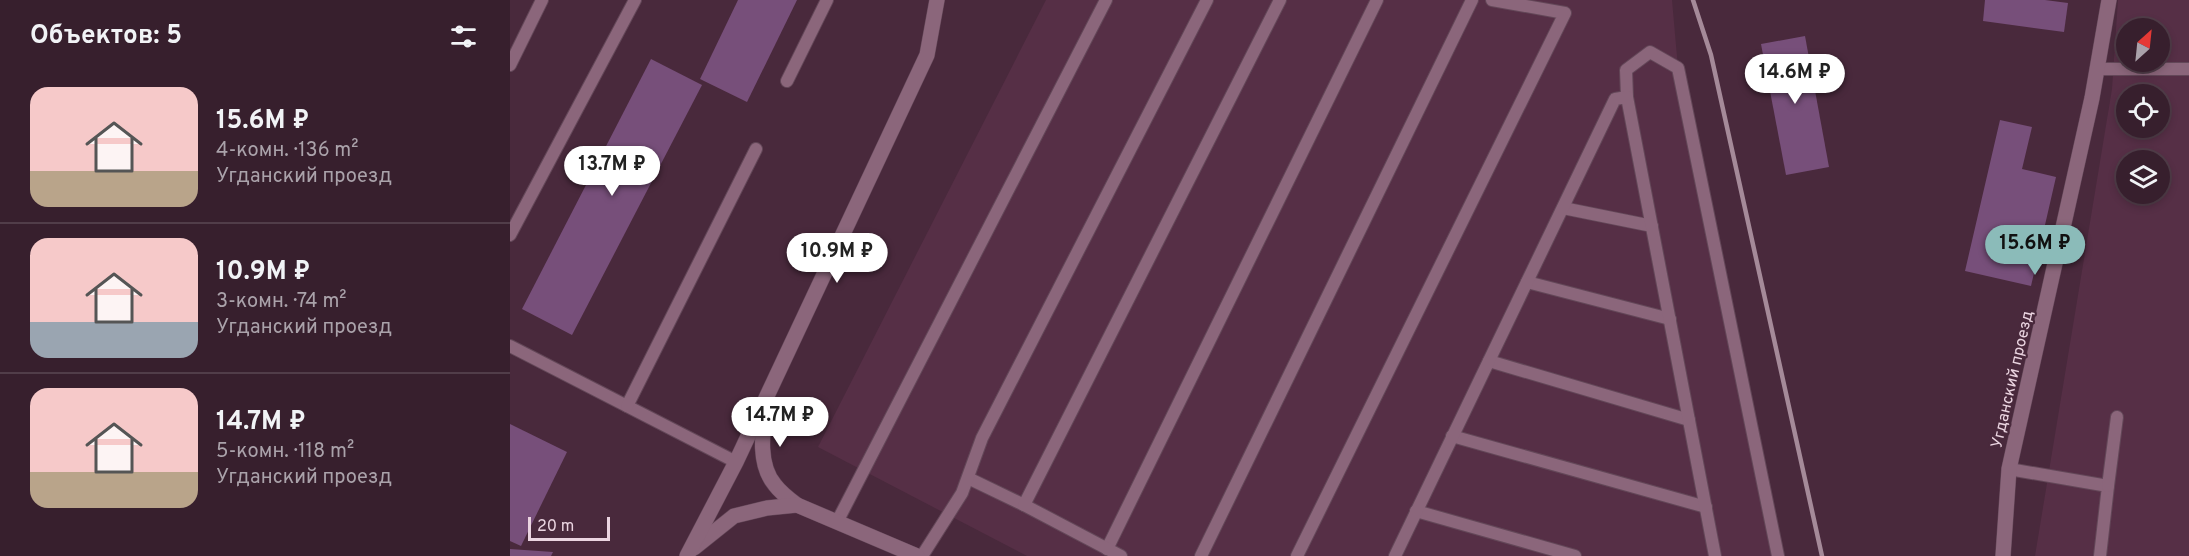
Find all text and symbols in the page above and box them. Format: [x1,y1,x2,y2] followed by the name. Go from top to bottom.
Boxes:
[2116,18,2170,72] north arrow
[2116,18,2170,204] map controls
[30,20,182,53] text: Объектов: 5
[447,20,480,53] icon: filters
[1740,54,1850,105] pin: 14.6M ₽
[1759,60,1831,86] text: 14.6M ₽
[2116,84,2170,138] button: locate
[216,105,309,138] text: 15.6M ₽
[78,111,150,183] icon: home
[216,138,358,164] text: 4-комн. · 136 m²
[557,146,667,197] pin: 13.7M ₽
[2116,150,2170,204] button: layers
[578,152,646,178] text: 13.7M ₽
[216,164,392,190] text: Угданский проезд
[1980,225,2090,276] pin: 15.6M ₽
[1999,231,2071,257] text: 15.6M ₽
[782,233,892,284] pin: 10.9M ₽
[801,239,873,265] text: 10.9M ₽
[216,256,310,289] text: 10.9M ₽
[78,262,150,334] icon: home
[216,289,347,315] text: 3-комн. · 74 m²
[1987,309,2039,450] street label: Угданский проезд
[216,315,392,341] text: Угданский проезд
[725,397,835,448] pin: 14.7M ₽
[745,403,815,429] text: 14.7M ₽
[216,406,306,439] text: 14.7M ₽
[78,412,150,484] icon: home
[216,439,354,465] text: 5-комн. · 118 m²
[216,465,392,491] text: Угданский проезд
[528,514,610,542] scale bar
[537,517,574,537] text: 20 m

